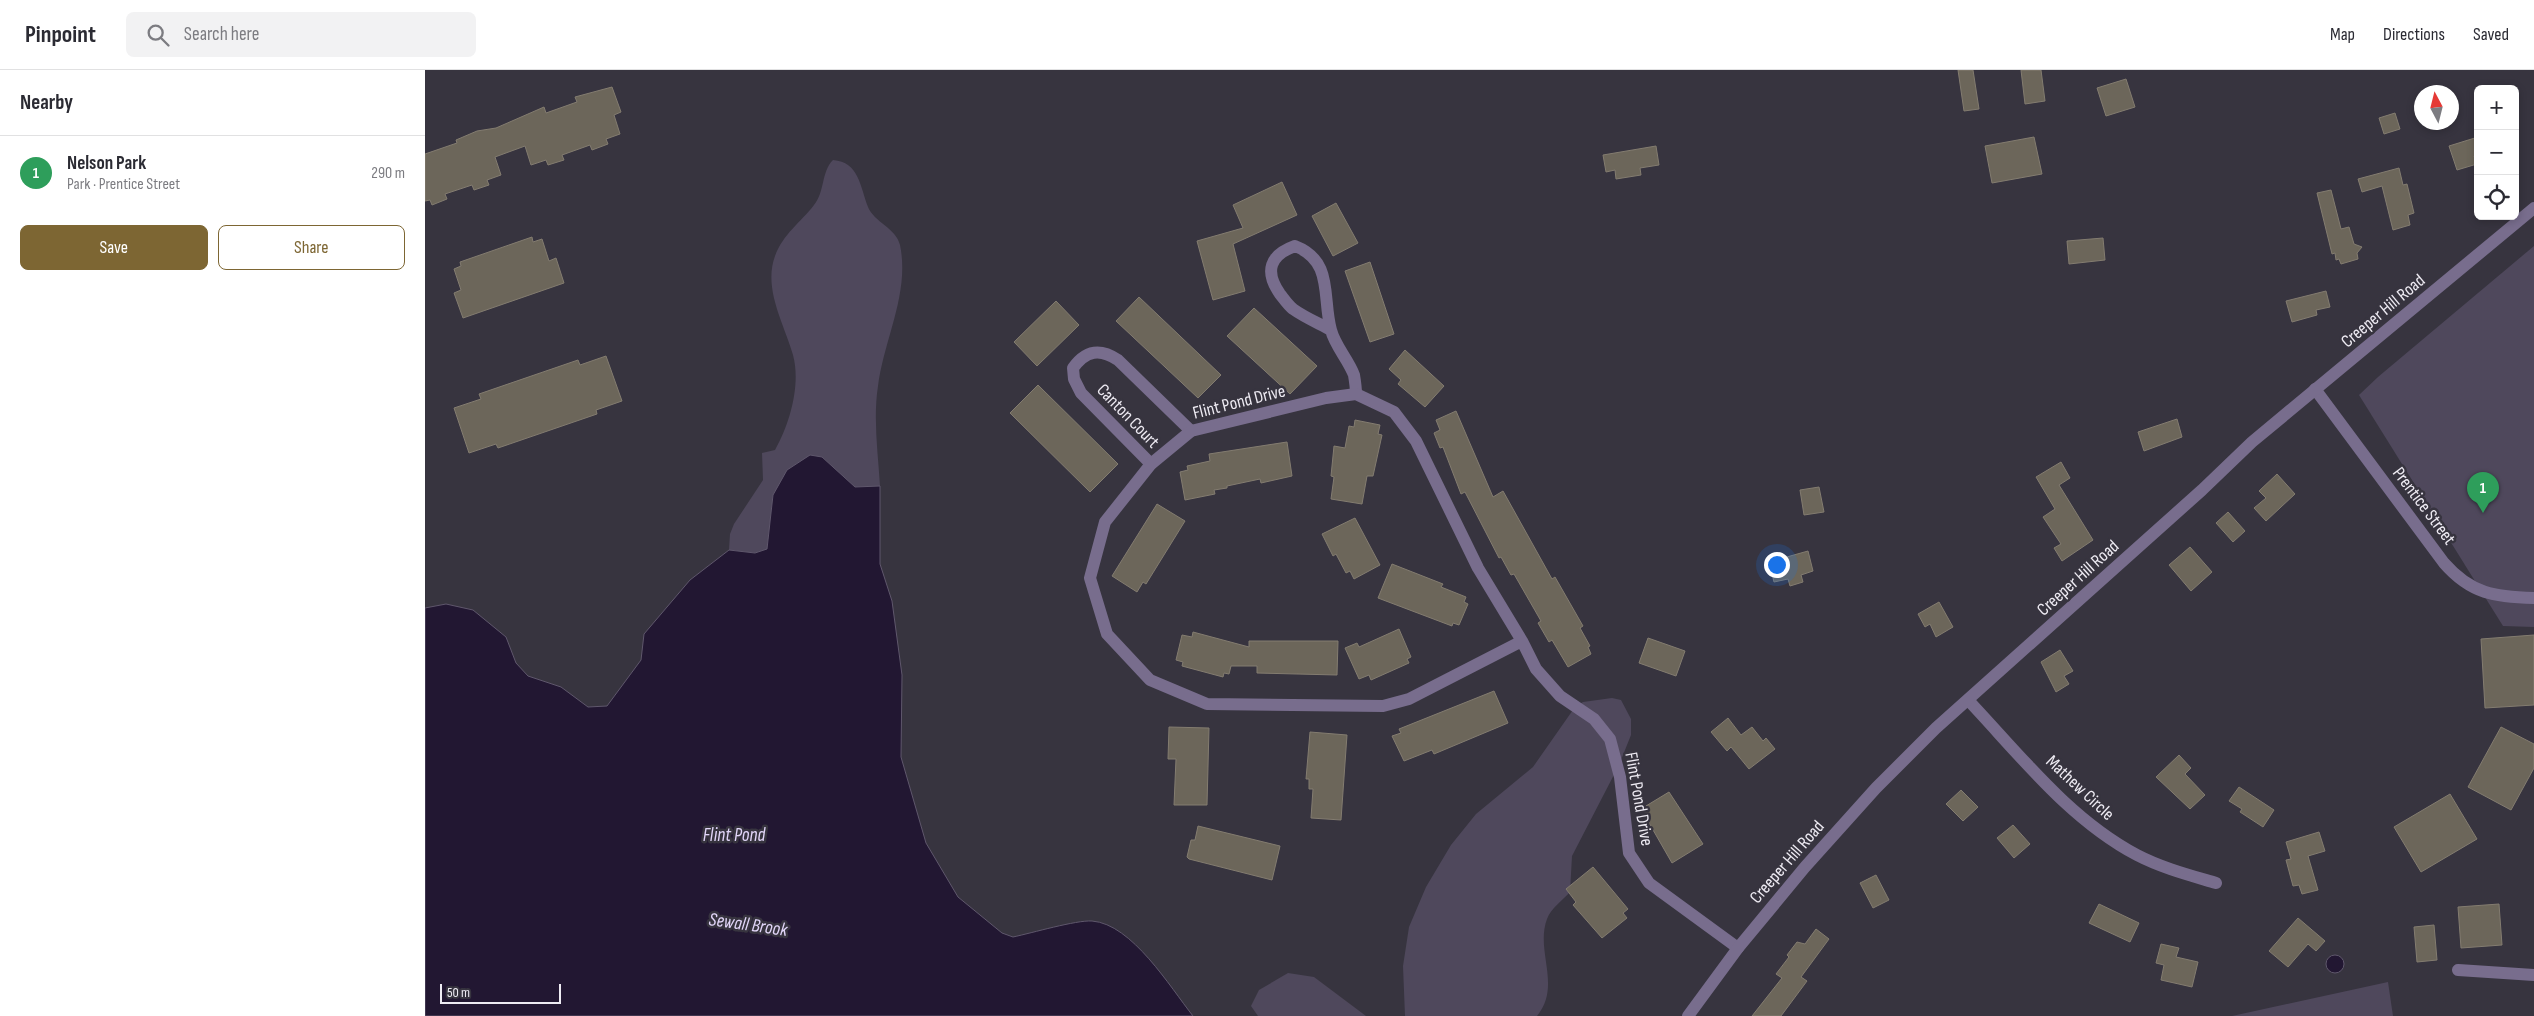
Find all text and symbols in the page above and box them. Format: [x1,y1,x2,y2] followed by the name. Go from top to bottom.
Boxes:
[126,12,476,57] search box
[25,20,96,49] text: Pinpoint
[144,21,172,49] icon: search
[184,23,259,46] text: Search here
[2330,24,2355,45] text: Map
[2383,24,2445,45] text: Directions
[2473,24,2509,45] text: Saved
[2414,85,2459,130] north arrow
[2474,85,2519,220] map controls
[2474,85,2519,130] button: +
[20,90,73,115] text: Nearby
[2474,130,2519,175] button: −
[67,152,146,175] text: Nelson Park
[33,164,39,183] text: 1
[371,164,405,183] text: 290 m
[67,175,180,194] text: Park · Prentice Street
[2474,175,2519,220] button: locate
[20,225,208,270] button: Save
[218,225,405,270] button: Share
[2337,270,2429,352] street label: Creeper Hill Road
[1092,380,1164,453] street label: Canton Court
[1191,380,1287,424] street label: Flint Pond Drive
[2388,463,2460,549] street label: Prentice Street
[2467,472,2499,513] pin: 1
[2033,536,2123,620] street label: Creeper Hill Road
[1764,552,1790,578] your location
[1620,751,1658,847] street label: Flint Pond Drive
[2041,751,2119,825] street label: Mathew Circle
[1745,816,1829,908] street label: Creeper Hill Road
[703,824,766,847] water label: Flint Pond
[707,908,790,942] water label: Sewall Brook
[440,981,561,1004] scale bar
[447,984,470,1001] text: 50 m

